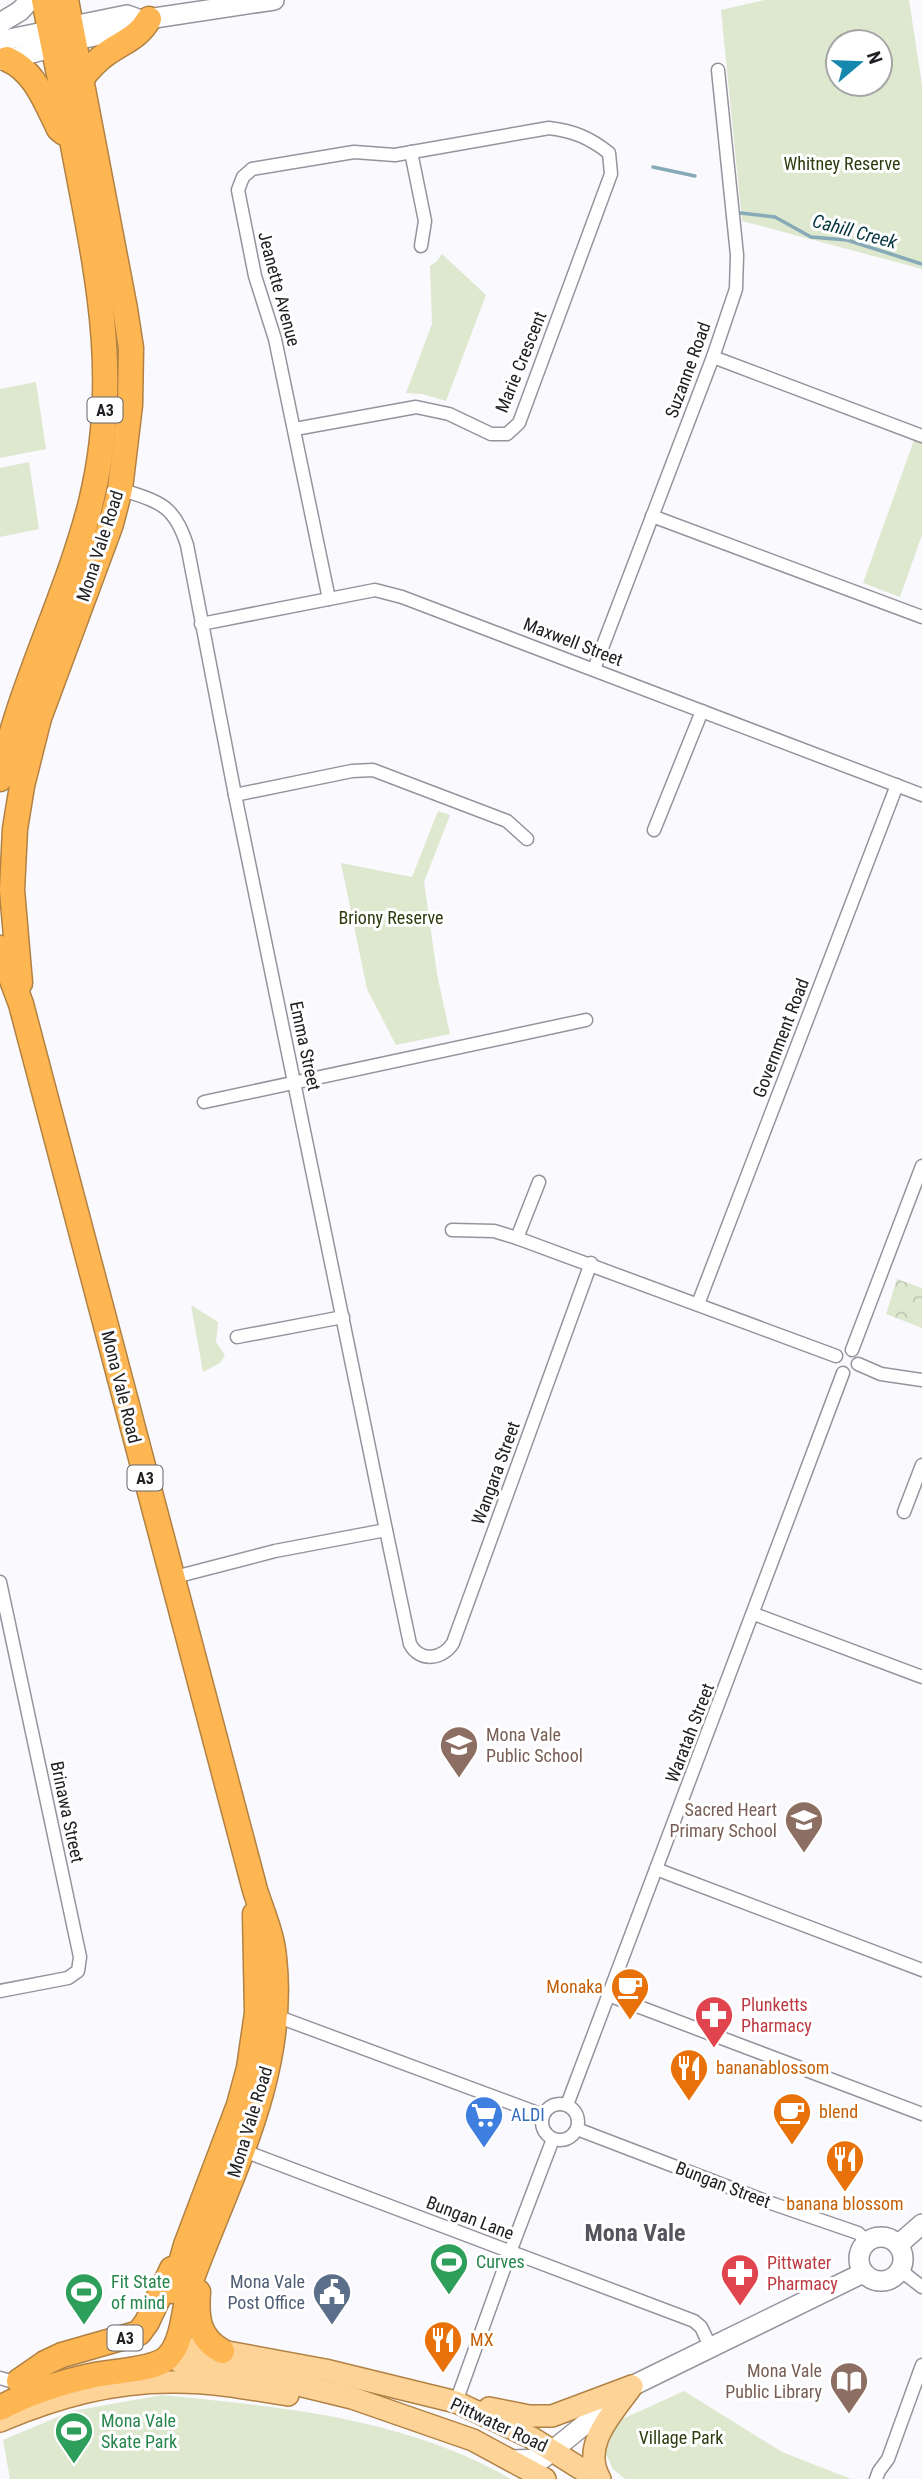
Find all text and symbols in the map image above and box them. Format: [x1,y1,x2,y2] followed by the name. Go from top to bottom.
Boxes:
[824,28,894,98] north arrow
[862,48,887,67] text: N
[784,153,900,174] park label: Whitney Reserve
[810,209,900,254] water label: Cahill Creek
[254,229,305,349] street label: Jeanette Avenue
[491,308,550,416] street label: Marie Crescent
[660,319,715,421] street label: Suzanne Road
[88,398,122,422] road number: A3
[72,488,127,604] street label: Mona Vale Road
[520,613,626,670] street label: Maxwell Street
[338,907,444,928] park label: Briony Reserve
[748,975,813,1100] street label: Government Road
[286,999,325,1093] street label: Emma Street
[97,1328,146,1445] street label: Mona Vale Road
[467,1418,524,1527] street label: Wangara Street
[128,1466,162,1490] road number: A3
[661,1680,718,1785] street label: Waratah Street
[438,1724,480,1779] school or university icon: Mona Vale Public School
[486,1724,583,1766] place label: Mona Vale Public School
[46,1759,89,1865] street label: Brinawa Street
[669,1799,777,1841] place label: Sacred Heart Primary School
[783,1799,825,1854] school or university icon: Sacred Heart Primary School
[609,1966,651,2021] cafe icon: Monaka
[546,1976,603,1997] place label: Monaka
[693,1994,735,2049] pharmacy icon: Plunketts Pharmacy
[741,1994,812,2036] place label: Plunketts Pharmacy
[668,2047,710,2102] restaurant icon: bananablossom
[716,2057,829,2078] place label: bananablossom
[223,2064,276,2180] street label: Mona Vale Road
[771,2091,813,2146] cafe icon: blend
[463,2094,505,2149] supermarket icon: ALDI
[819,2101,858,2122] place label: blend
[511,2104,545,2125] place label: ALDI
[824,2138,866,2193] restaurant icon: banana blossom
[673,2157,774,2212] street label: Bungan Street
[424,2191,517,2244] street label: Bungan Lane
[786,2193,904,2214] place label: banana blossom
[585,2219,685,2247] district label: Mona Vale
[428,2241,470,2296] sports icon: Curves
[476,2251,525,2272] place label: Curves
[719,2252,761,2307] pharmacy icon: Pittwater Pharmacy
[767,2252,838,2294] place label: Pittwater Pharmacy
[63,2271,105,2326] sports icon: Fit State of mind
[111,2271,170,2313] place label: Fit State of mind
[227,2271,305,2313] place label: Mona Vale Post Office
[311,2271,353,2326] public building icon: Mona Vale Post Office
[422,2319,464,2374] restaurant icon: MX
[108,2326,142,2350] road number: A3
[470,2329,494,2350] place label: MX
[725,2360,822,2402] place label: Mona Vale Public Library
[828,2360,870,2415] library icon: Mona Vale Public Library
[447,2393,551,2456] street label: Pittwater Road
[53,2410,95,2465] sports icon: Mona Vale Skate Park
[101,2410,177,2452] place label: Mona Vale Skate Park
[639,2427,723,2448] park label: Village Park

